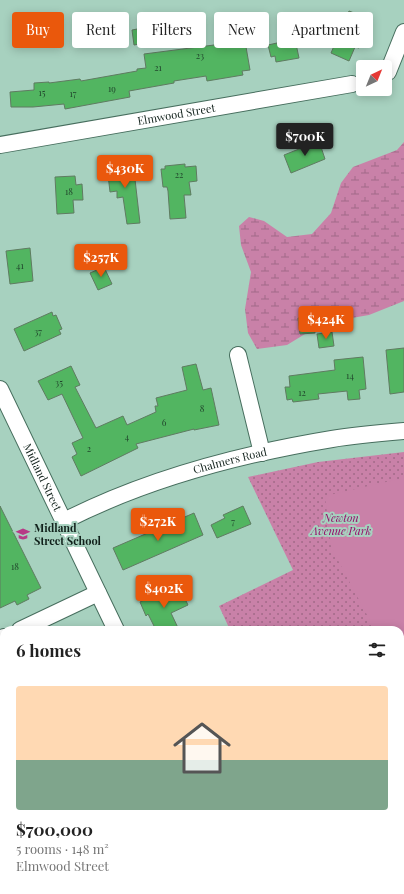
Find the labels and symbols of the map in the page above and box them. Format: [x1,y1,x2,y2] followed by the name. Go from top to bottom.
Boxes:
[196,49,204,61] house number: 23
[356,60,392,96] north arrow
[154,61,162,73] house number: 21
[108,82,116,94] house number: 19
[39,86,46,98] house number: 15
[70,87,77,99] house number: 17
[136,100,216,128] street label: Elmwood Street
[277,123,333,157] pin: $700K
[97,155,153,189] pin: $430K
[175,168,183,180] house number: 22
[65,185,73,197] house number: 18
[73,244,129,278] pin: $257K
[16,259,25,271] house number: 41
[298,306,354,340] pin: $424K
[34,325,42,337] house number: 37
[346,369,354,381] house number: 14
[55,376,63,388] house number: 35
[298,386,306,398] house number: 12
[200,402,205,414] house number: 8
[162,416,167,428] house number: 6
[125,430,130,442] house number: 4
[20,441,66,513] street label: Midland Street
[87,442,91,454] house number: 2
[191,444,269,477] street label: Chalmers Road
[130,508,186,542] pin: $272K
[310,510,371,538] park label: Newton Avenue Park
[231,515,235,527] house number: 7
[34,520,102,548] place label: Midland Street School
[15,526,31,542] school or university icon: Midland Street School
[11,560,19,572] house number: 18
[136,575,192,609] pin: $402K

